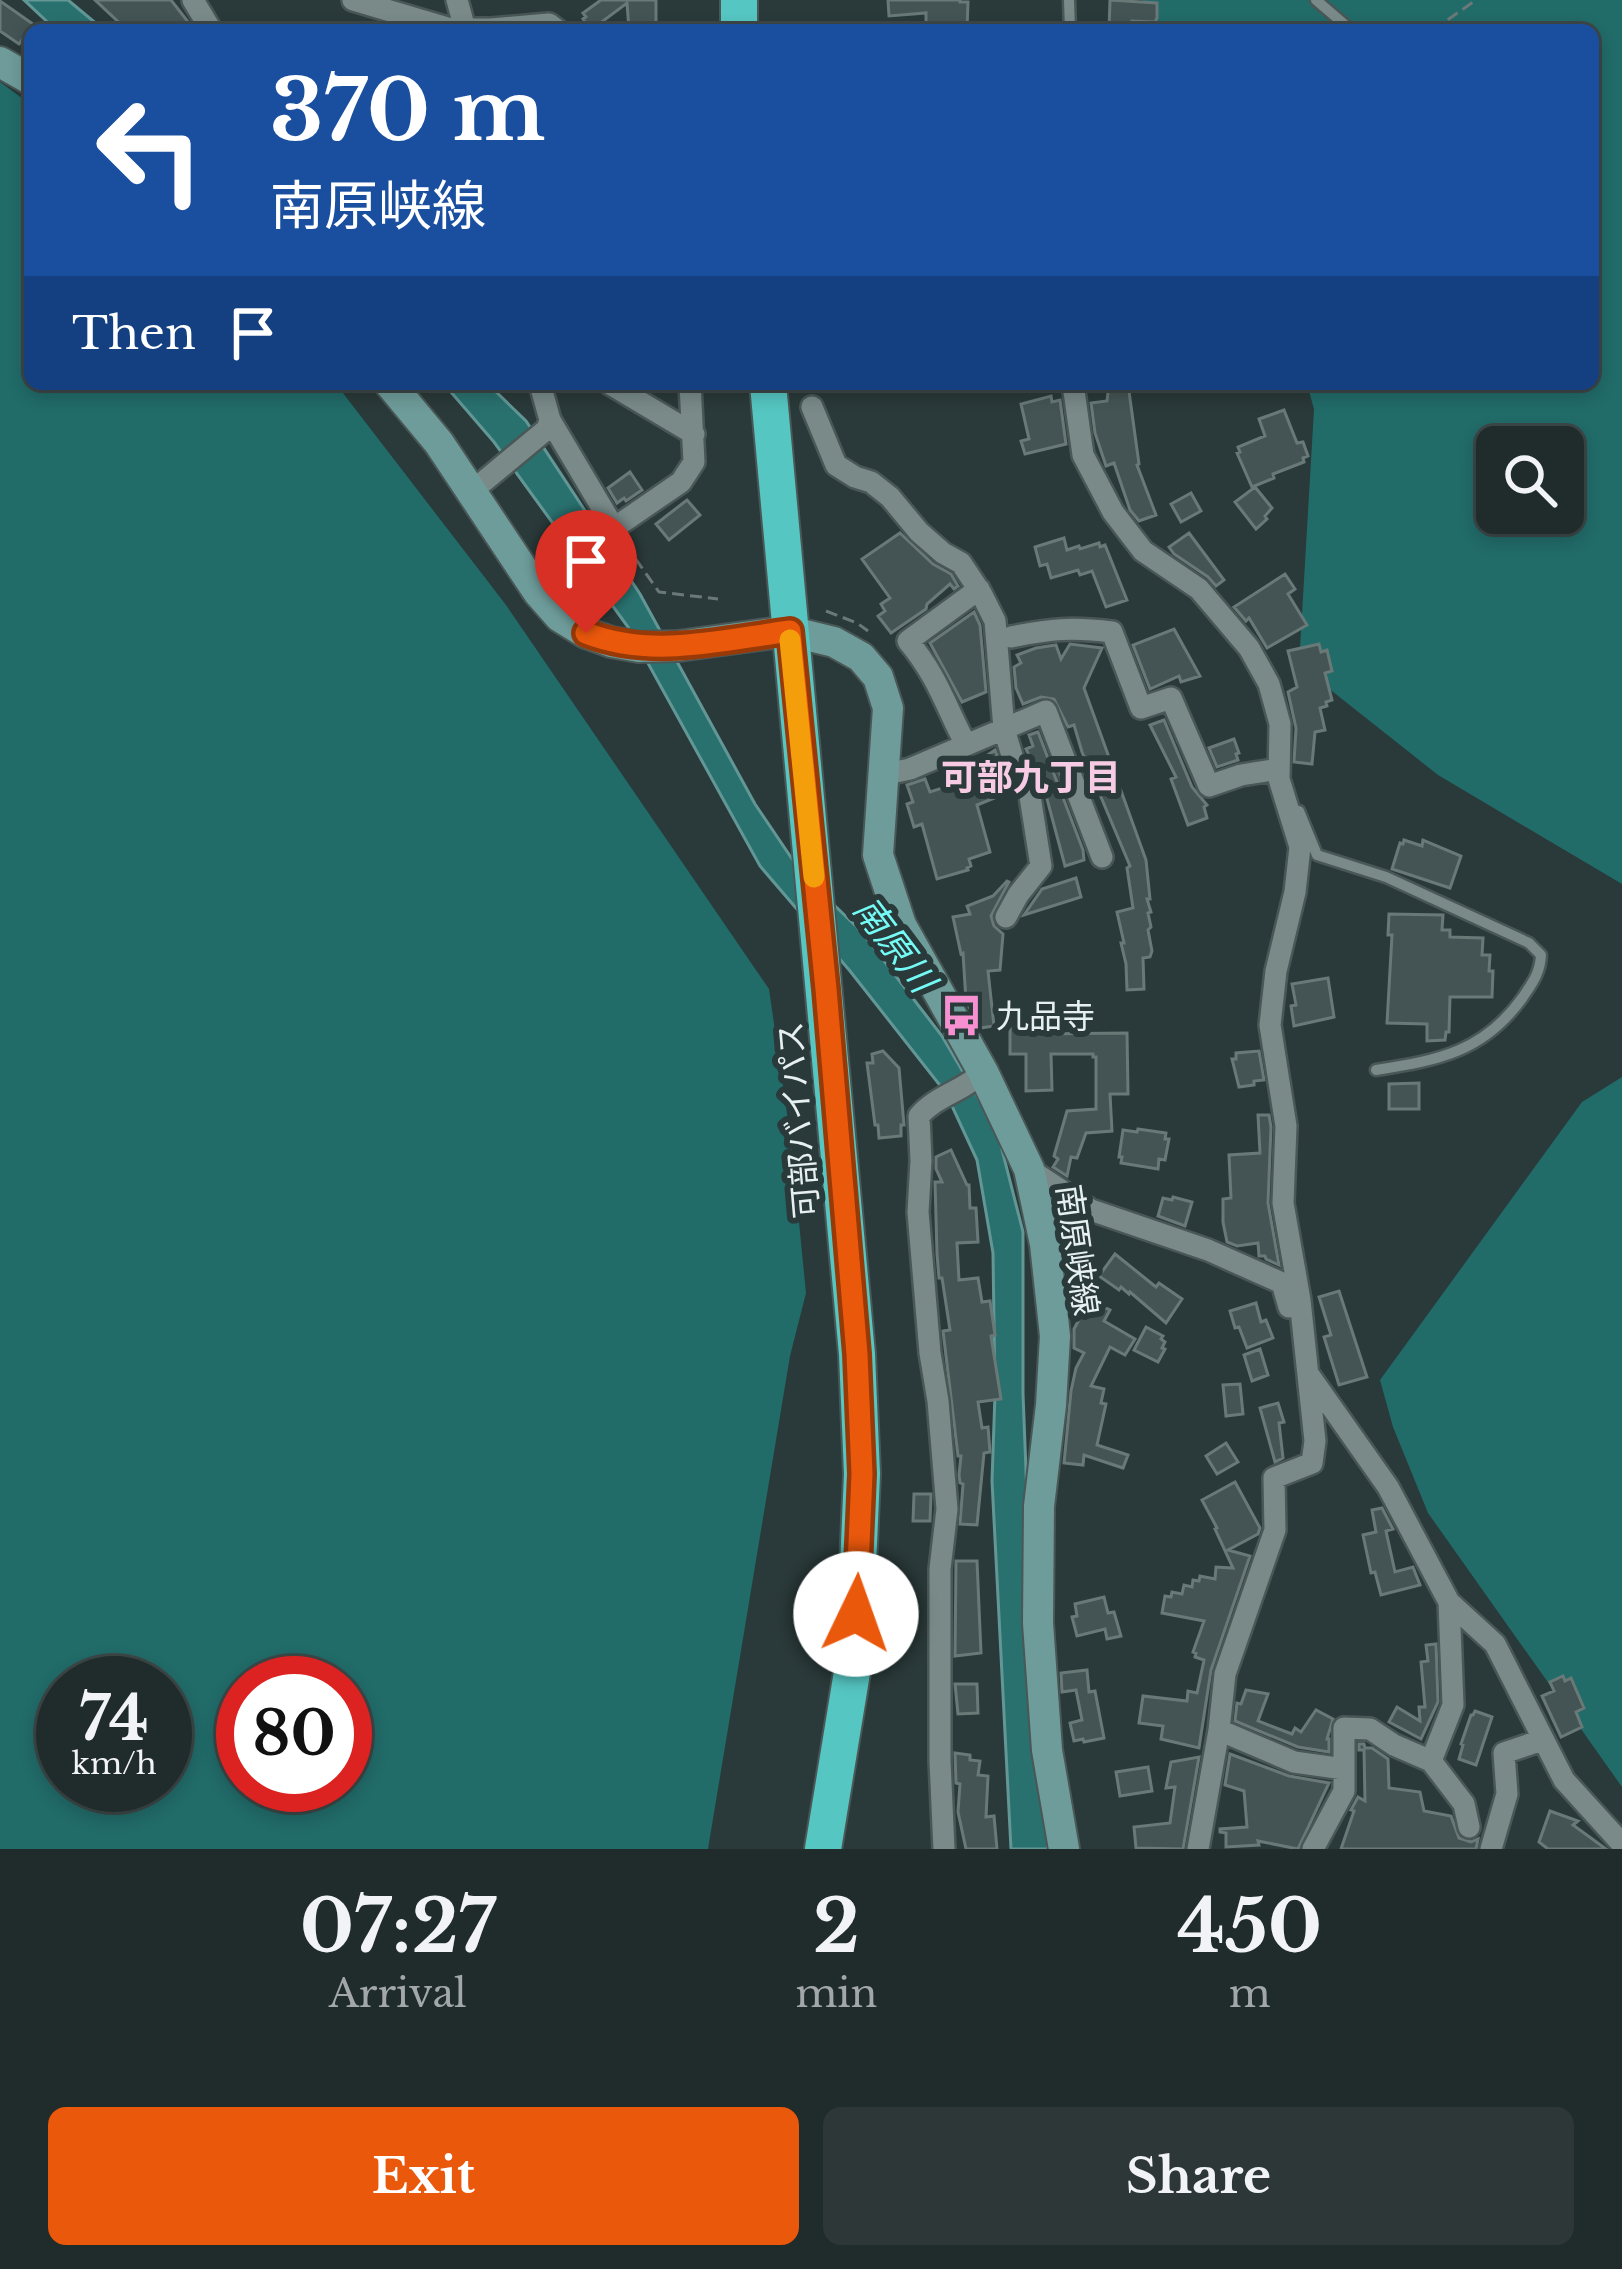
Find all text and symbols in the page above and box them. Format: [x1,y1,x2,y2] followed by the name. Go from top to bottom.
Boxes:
[270,59,546,163] text: 370 m
[72,72,228,228] icon: left
[270,173,486,240] text: 南原峡線
[220,300,286,366] icon: arrive
[72,305,196,361] text: Then
[1476,426,1584,534] map controls
[1476,426,1584,534] button: search
[535,510,637,633] pin
[553,528,619,594] icon: arrive
[941,755,1121,800] district label: 可部九丁目
[844,888,947,1004] water label: 南原川
[939,993,985,1039] bus stop icon: 九品寺
[996,996,1095,1037] place label: 九品寺
[769,1020,828,1220] street label: 可部バイパス
[1048,1182,1107,1318] street label: 南原峡線
[793,1551,919,1677] position arrow
[216,1656,372,1812] speed limit sign: 80
[79,1682,149,1756] text: 74
[71,1745,157,1782] text: km/h
[300,1882,496,1971] text: 07:27
[813,1882,860,1971] text: 2
[1177,1882,1322,1971] text: 450
[329,1969,467,2018] text: Arrival
[795,1969,877,2018] text: min
[1229,1969,1271,2018] text: m
[48,2107,799,2245] button: Exit
[823,2107,1574,2245] button: Share

